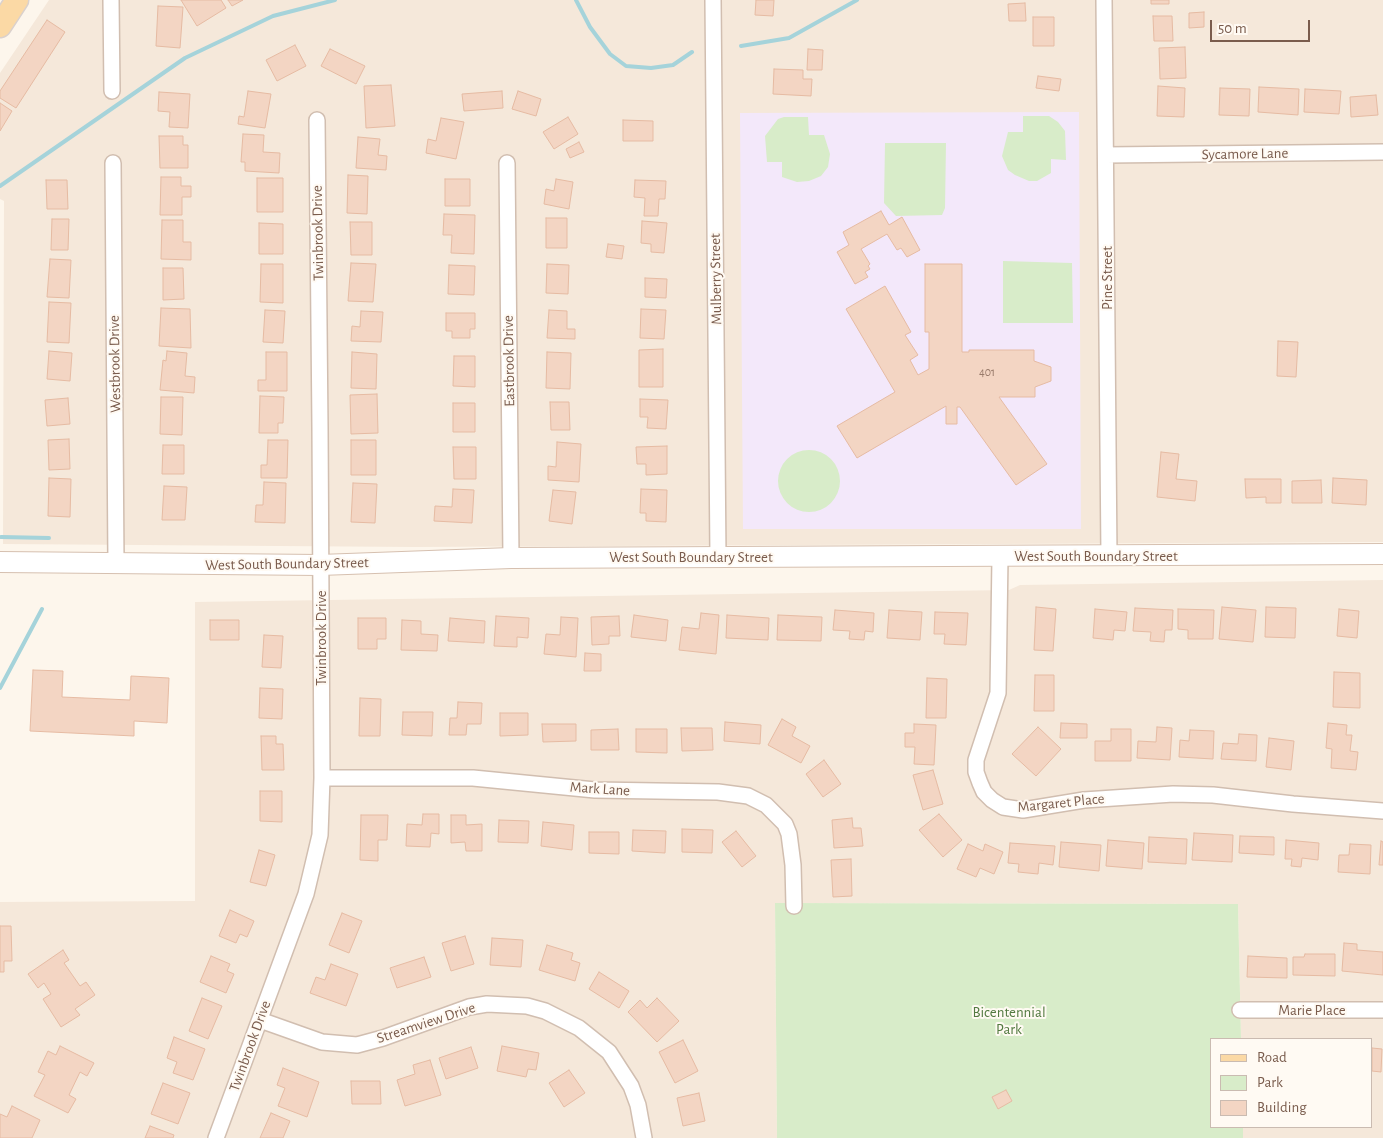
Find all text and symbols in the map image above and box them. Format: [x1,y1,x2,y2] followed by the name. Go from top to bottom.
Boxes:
[1213,10,1313,42] scale bar
[1218,21,1247,36] text: 50 m
[1202,144,1288,164] street label: Sycamore Lane
[308,185,328,281] street label: Twinbrook Drive
[706,233,726,325] street label: Mulberry Street
[1098,246,1116,310] street label: Pine Street
[105,315,125,413] street label: Westbrook Drive
[499,315,519,407] street label: Eastbrook Drive
[979,365,995,379] house number: 401
[1014,547,1178,565] street label: West South Boundary Street
[609,548,773,566] street label: West South Boundary Street
[205,554,369,574] street label: West South Boundary Street
[312,590,330,686] street label: Twinbrook Drive
[569,778,631,800] street label: Mark Lane
[1017,789,1105,817] street label: Margaret Place
[225,998,275,1094] street label: Twinbrook Drive
[374,999,478,1047] street label: Streamview Drive
[1278,1001,1346,1019] street label: Marie Place
[972,1003,1046,1038] park label: Bicentennial Park
[1210,1038,1373,1128] legend
[1257,1050,1287,1065] text: Road
[1257,1075,1283,1090] text: Park
[1257,1100,1307,1115] text: Building

